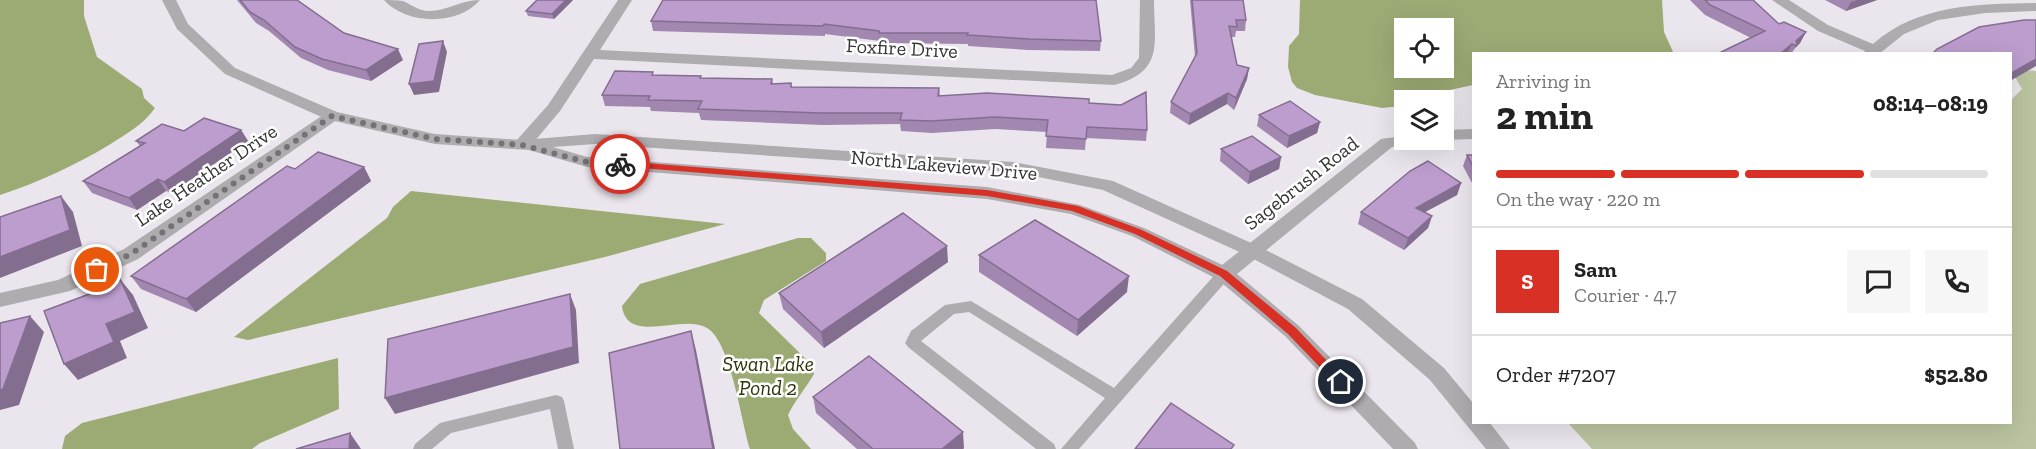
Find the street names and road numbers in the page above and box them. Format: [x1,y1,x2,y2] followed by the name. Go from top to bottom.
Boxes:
[846,33,958,63] street label: Foxfire Drive
[130,119,282,231] street label: Lake Heather Drive
[1239,131,1363,235] street label: Sagebrush Road
[850,145,1038,185] street label: North Lakeview Drive

